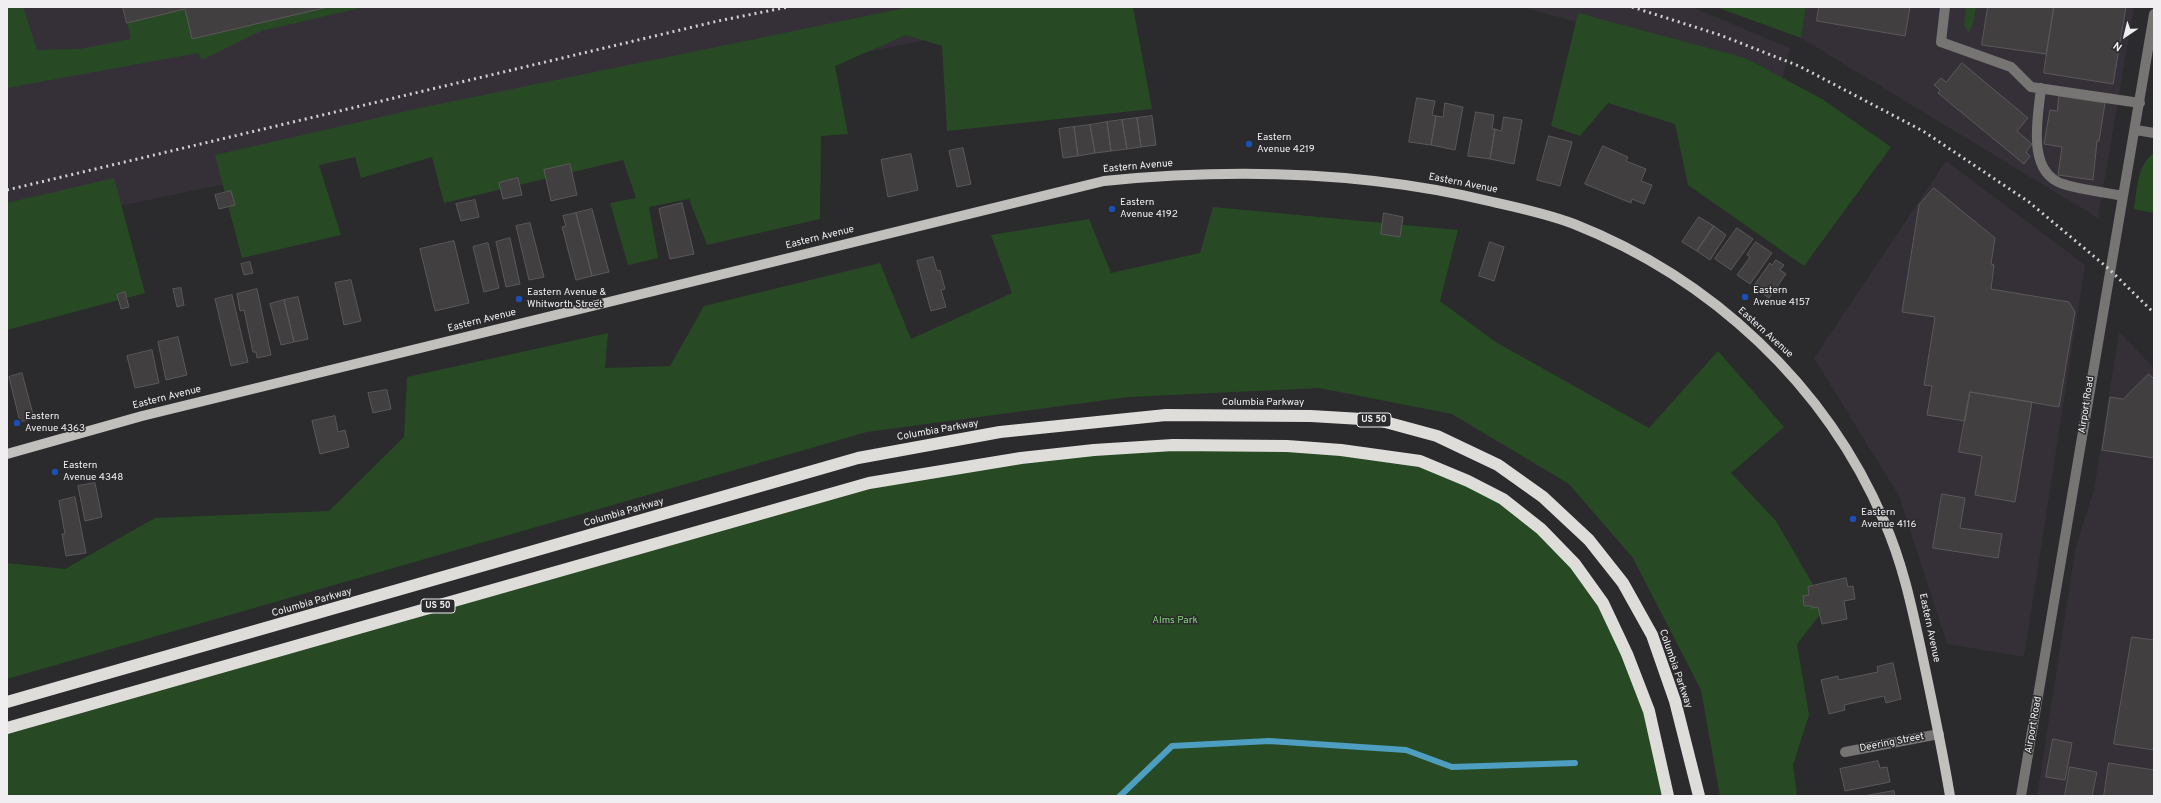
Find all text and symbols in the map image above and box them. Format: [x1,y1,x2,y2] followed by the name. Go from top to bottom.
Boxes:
[2105,16,2145,56] north arrow
[2111,38,2125,54] text: N
[1257,132,1315,156] place label: Eastern Avenue 4219
[1244,139,1254,149] marker: Eastern Avenue 4219
[1103,158,1173,176] street label: Eastern Avenue
[1427,171,1499,197] street label: Eastern Avenue
[1120,197,1178,220] place label: Eastern Avenue 4192
[1107,204,1117,214] marker: Eastern Avenue 4192
[784,224,856,252] street label: Eastern Avenue
[1753,285,1810,308] place label: Eastern Avenue 4157
[527,287,606,310] place label: Eastern Avenue & Whitworth Street
[1740,292,1750,302] marker: Eastern Avenue 4157
[514,294,524,304] marker: Eastern Avenue & Whitworth Street
[1735,305,1795,361] street label: Eastern Avenue
[446,307,518,335] street label: Eastern Avenue
[2077,376,2097,434] street label: Airport Road
[131,384,203,412] street label: Eastern Avenue
[1222,397,1304,409] street label: Columbia Parkway
[25,411,85,434] place label: Eastern Avenue 4363
[1357,413,1391,427] road number: US 50
[12,418,22,428] marker: Eastern Avenue 4363
[896,418,980,444] street label: Columbia Parkway
[63,460,123,484] place label: Eastern Avenue 4348
[50,467,60,477] marker: Eastern Avenue 4348
[583,496,665,530] street label: Columbia Parkway
[1861,507,1916,530] place label: Eastern Avenue 4116
[1848,514,1858,524] marker: Eastern Avenue 4116
[271,586,353,620] street label: Columbia Parkway
[1916,592,1942,664] street label: Eastern Avenue
[421,599,455,613] road number: US 50
[1152,615,1198,627] park label: Alms Park
[1656,628,1694,710] street label: Columbia Parkway
[2023,695,2045,755] street label: Airport Road
[1859,731,1925,755] street label: Deering Street

